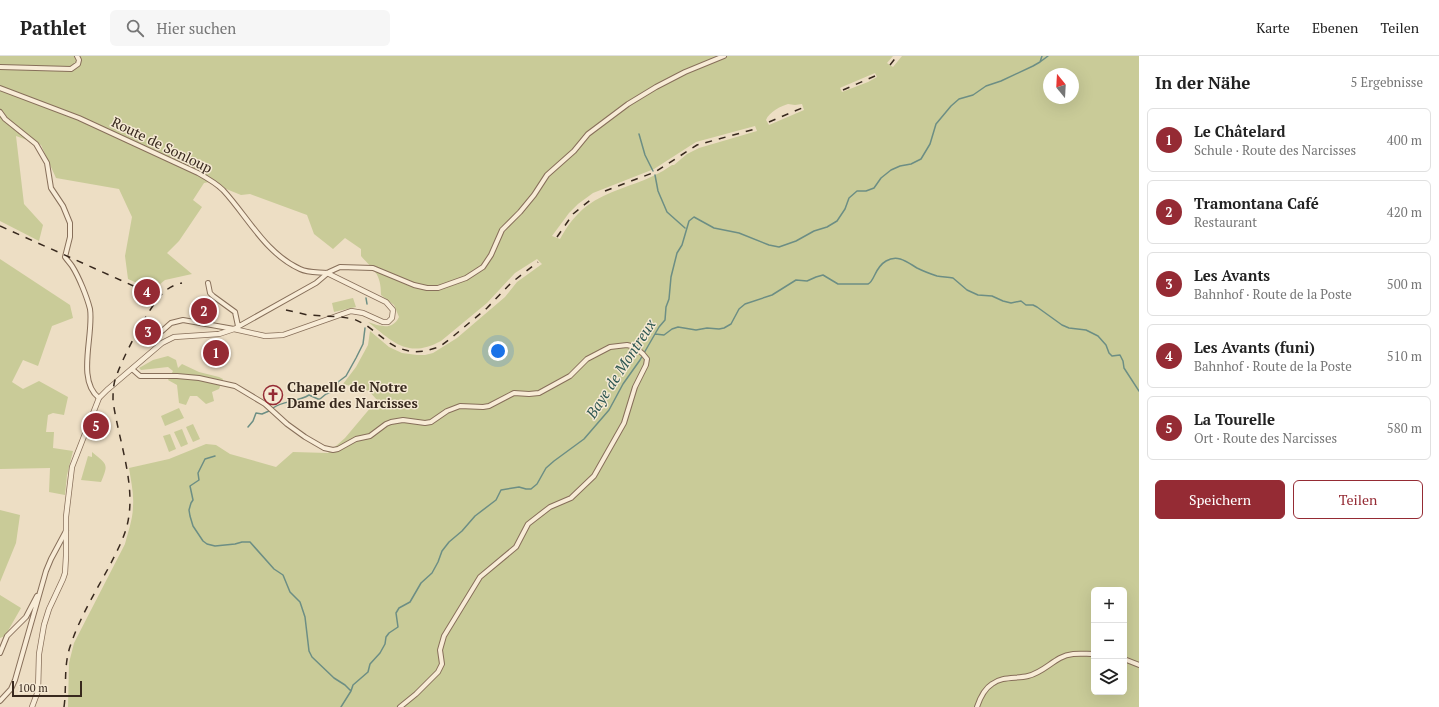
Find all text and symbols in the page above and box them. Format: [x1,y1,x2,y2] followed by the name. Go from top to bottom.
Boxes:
[110,10,390,46] search box
[20,15,86,40] text: Pathlet
[124,17,146,39] icon: search
[156,18,236,38] text: Hier suchen
[1256,18,1290,37] text: Karte
[1312,18,1358,37] text: Ebenen
[1380,18,1419,37] text: Teilen
[1043,68,1079,104] north arrow
[1155,71,1250,94] text: In der Nähe
[1350,73,1423,91] text: 5 Ergebnisse
[109,112,216,177] street label: Route de Sonloup
[1194,121,1285,141] text: Le Châtelard
[1165,131,1173,149] text: 1
[1387,131,1422,149] text: 400 m
[1194,141,1356,159] text: Schule · Route des Narcisses
[1194,193,1319,213] text: Tramontana Café
[1165,203,1173,221] text: 2
[1387,203,1422,221] text: 420 m
[1194,213,1257,231] text: Restaurant
[1194,265,1270,285] text: Les Avants
[1165,275,1173,293] text: 3
[1387,275,1422,293] text: 500 m
[134,277,160,307] pin: 4
[1194,285,1352,303] text: Bahnhof · Route de la Poste
[191,296,217,326] pin: 2
[580,315,660,423] water label: Baye de Montreux
[135,317,161,347] pin: 3
[1194,337,1315,357] text: Les Avants (funi)
[203,338,229,368] pin: 1
[488,341,508,361] your location
[1165,347,1173,365] text: 4
[1387,347,1422,365] text: 510 m
[1194,357,1352,375] text: Bahnhof · Route de la Poste
[287,377,418,412] place label: Chapelle de Notre Dame des Narcisses
[262,384,284,406] church icon: Chapelle de Notre Dame des Narcisses
[1194,409,1275,429] text: La Tourelle
[83,411,109,441] pin: 5
[1165,419,1173,437] text: 5
[1387,419,1422,437] text: 580 m
[1194,429,1337,447] text: Ort · Route des Narcisses
[1155,480,1285,519] button: Speichern
[1293,480,1423,519] button: Teilen
[1091,587,1127,695] map controls
[1091,587,1127,623] button: +
[1091,623,1127,659] button: −
[1091,659,1127,695] button: layers
[12,679,82,698] scale bar
[18,681,48,695] text: 100 m

